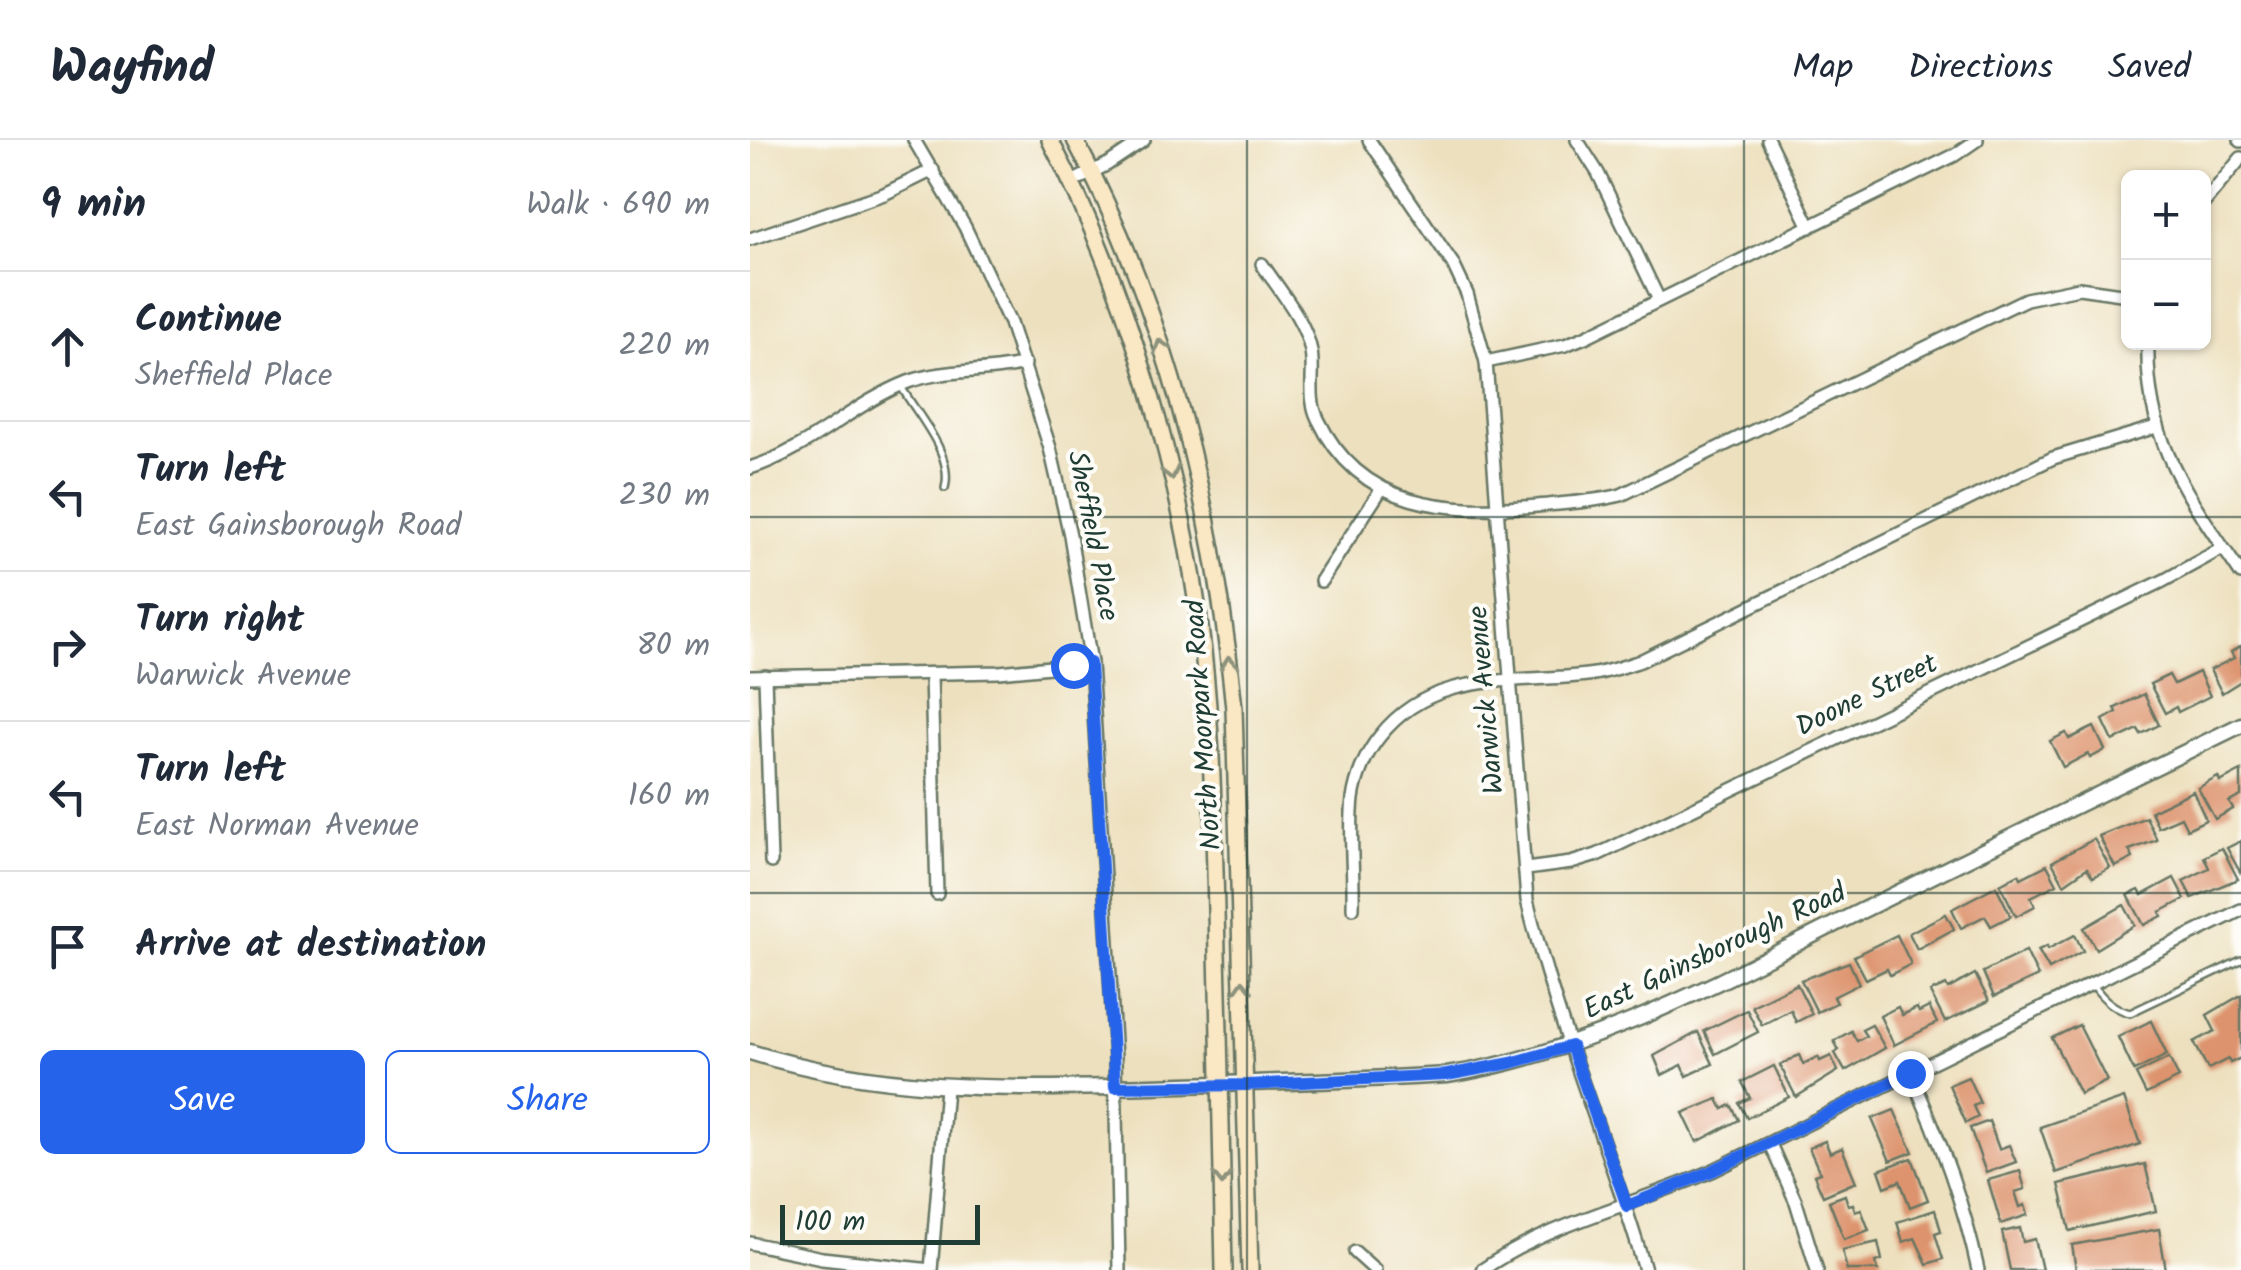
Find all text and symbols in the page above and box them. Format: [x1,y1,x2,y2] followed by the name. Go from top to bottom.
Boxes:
[50,31,214,107] text: Wayfind
[1792,41,1853,97] text: Map
[1908,41,2053,97] text: Directions
[2108,41,2191,97] text: Saved
[2121,170,2211,350] map controls
[2121,170,2211,260] button: +
[40,172,146,239] text: 9 min
[526,180,710,231] text: Walk · 690 m
[2121,260,2211,350] button: −
[135,291,282,351] text: Continue
[40,319,95,374] icon: ahead
[619,321,710,372] text: 220 m
[1152,338,1172,355] one-way arrow
[135,351,332,402] text: Sheffield Place
[135,441,286,501] text: Turn left
[1053,447,1131,625] street label: Sheffield Place
[1159,464,1180,481] one-way arrow
[40,469,95,524] icon: left
[619,471,710,522] text: 230 m
[135,501,462,552] text: East Gainsborough Road
[135,591,304,651] text: Turn right
[1173,597,1235,852] street label: North Moorpark Road
[1456,603,1518,796] street label: Warwick Avenue
[40,619,95,674] icon: right
[636,621,710,672] text: 80 m
[1788,642,1947,750] street label: Doone Street
[1051,643,1097,689] route start
[135,651,351,702] text: Warwick Avenue
[1219,654,1240,670] one-way arrow
[135,741,286,801] text: Turn left
[40,769,95,824] icon: left
[628,771,710,822] text: 160 m
[135,801,419,852] text: East Norman Avenue
[1576,871,1855,1033] street label: East Gainsborough Road
[135,916,486,976] text: Arrive at destination
[40,919,95,974] icon: arrive
[1232,979,1253,995] one-way arrow
[40,1050,365,1154] button: Save
[385,1050,710,1154] button: Share
[1888,1051,1934,1097] route end
[1211,1170,1232,1186] one-way arrow
[780,1200,980,1244] scale bar
[795,1200,865,1245] text: 100 m

